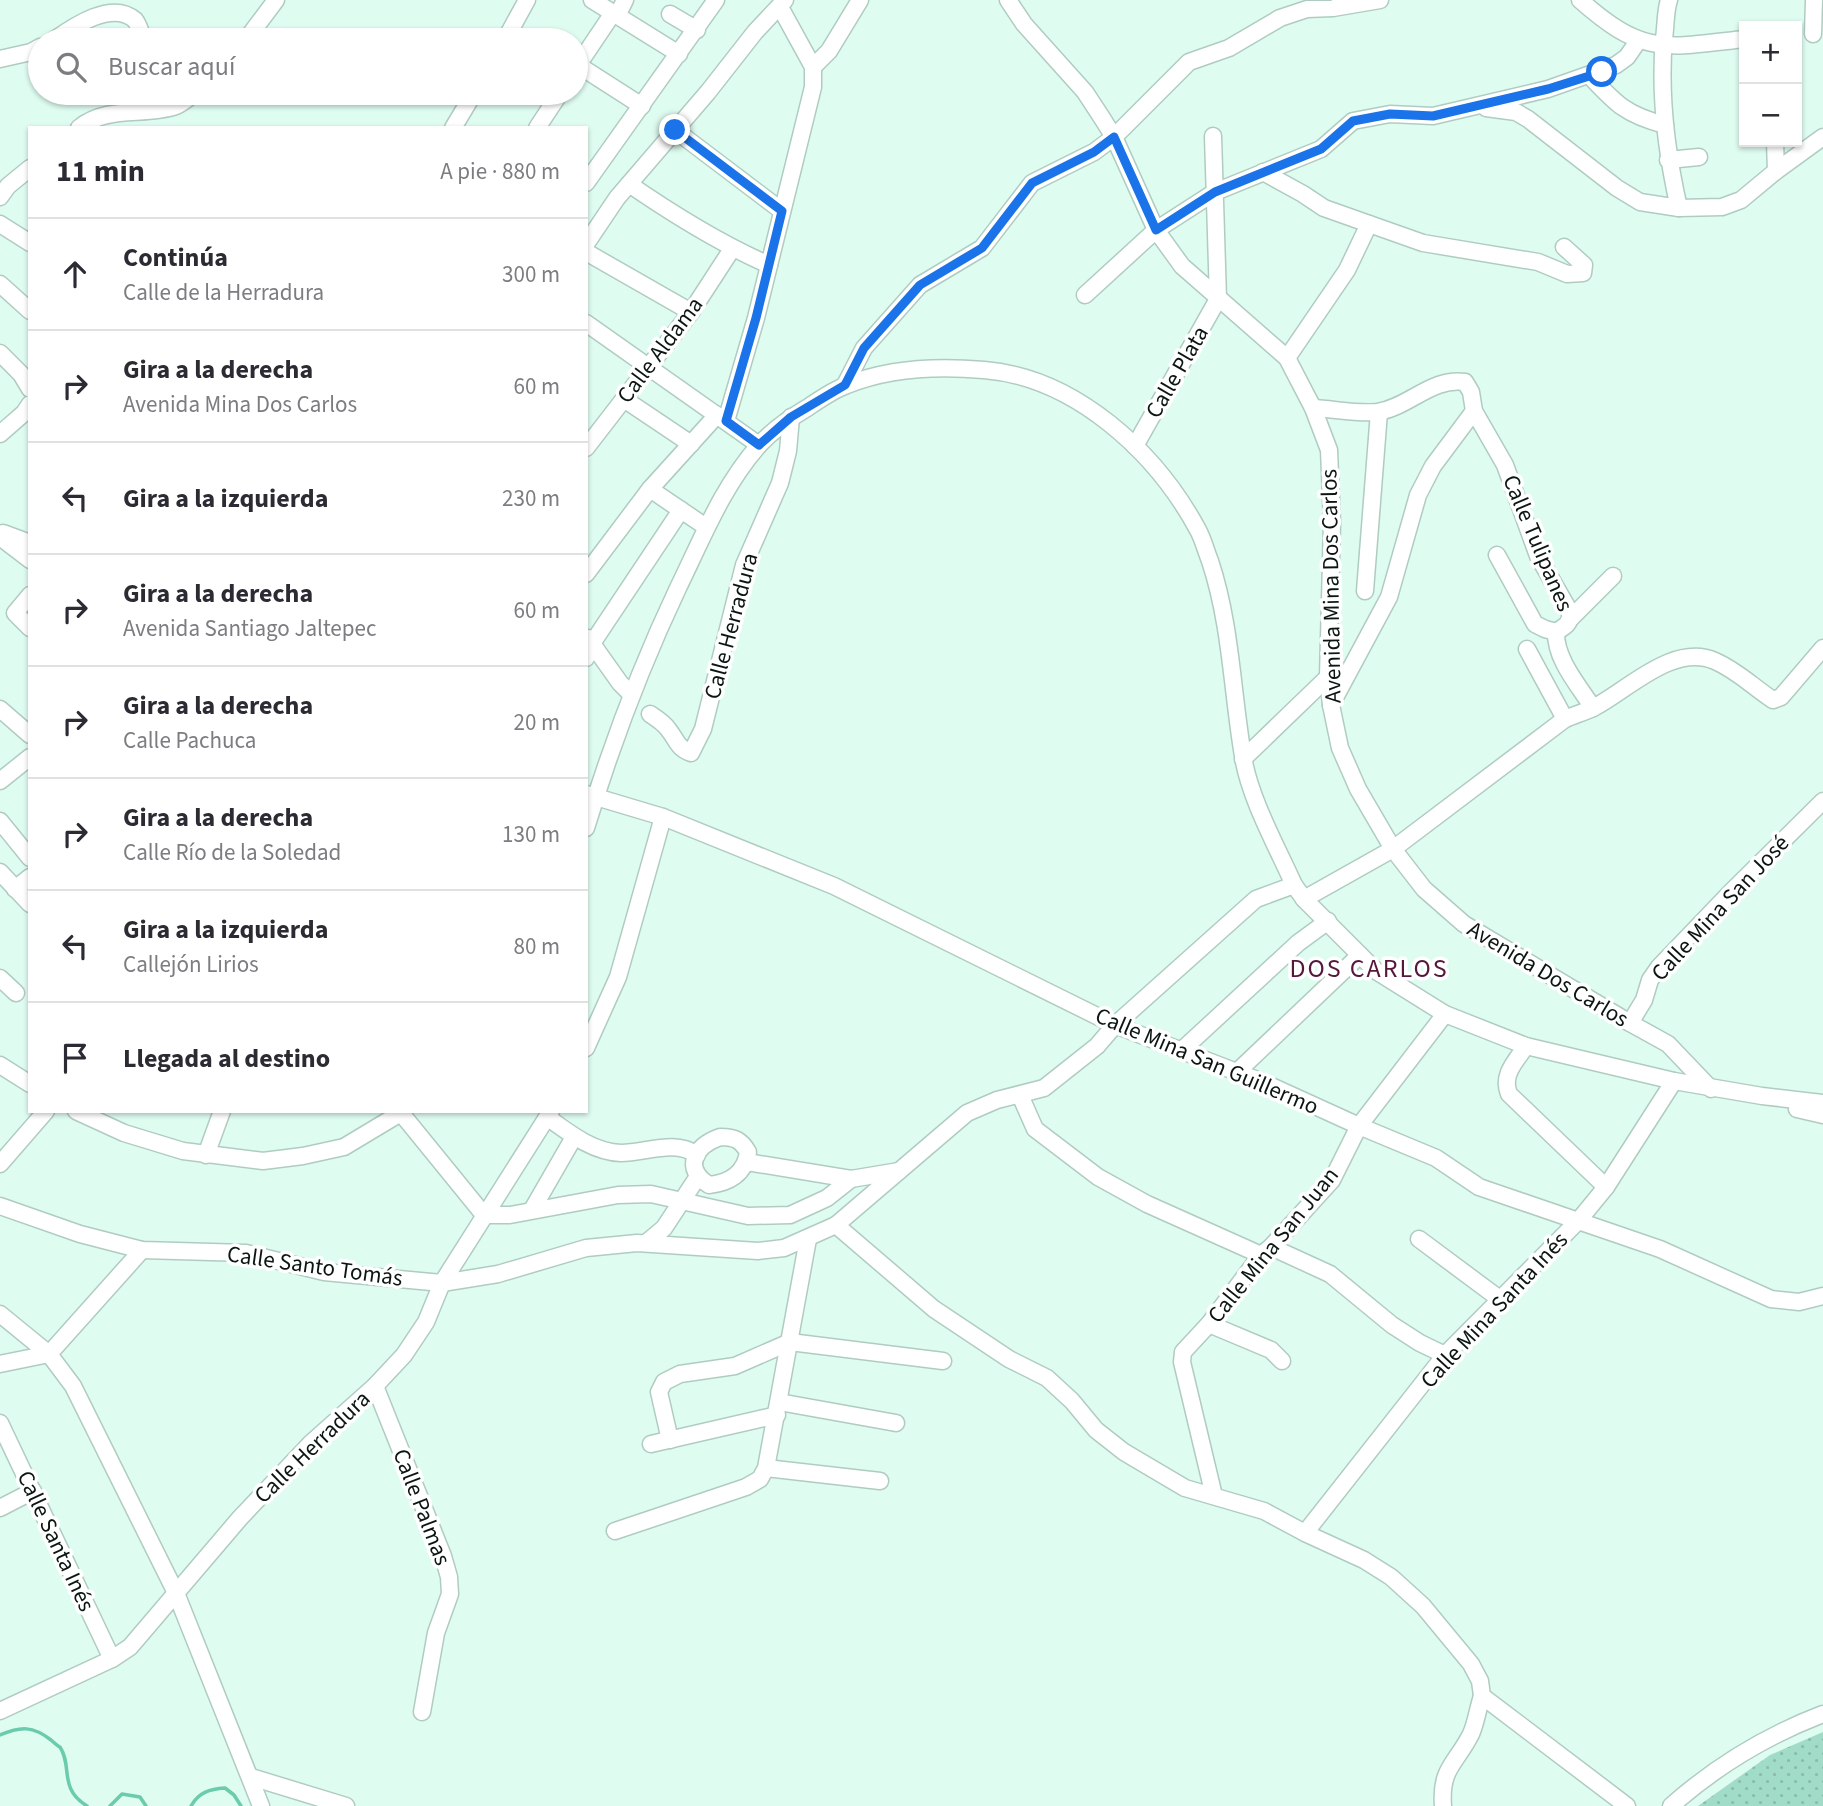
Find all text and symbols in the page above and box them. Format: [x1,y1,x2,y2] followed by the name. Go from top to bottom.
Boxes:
[1739,21,1802,147] map controls
[1739,21,1802,84] button: +
[28,28,588,105] search box
[52,48,90,86] icon: search
[108,48,235,85] text: Buscar aquí
[1586,56,1617,87] route start
[1739,84,1802,147] button: −
[659,114,690,145] route end
[56,150,145,193] text: 11 min
[440,155,560,188] text: A pie · 880 m
[123,239,228,276] text: Continúa
[56,255,94,293] icon: ahead
[502,258,560,291] text: 300 m
[123,276,324,309] text: Calle de la Herradura
[609,290,711,410] street label: Calle Aldama
[1137,320,1217,424] street label: Calle Plata
[123,351,313,388] text: Gira a la derecha
[56,367,94,405] icon: right
[513,370,560,403] text: 60 m
[123,388,357,421] text: Avenida Mina Dos Carlos
[1312,469,1350,703] street label: Avenida Mina Dos Carlos
[1494,470,1582,616] street label: Calle Tulipanes
[56,479,94,517] icon: left
[123,480,328,517] text: Gira a la izquierda
[502,482,560,515] text: 230 m
[696,549,766,703] street label: Calle Herradura
[123,575,313,612] text: Gira a la derecha
[56,591,94,629] icon: right
[513,594,560,627] text: 60 m
[123,612,376,645] text: Avenida Santiago Jaltepec
[123,687,313,724] text: Gira a la derecha
[56,703,94,741] icon: right
[513,706,560,739] text: 20 m
[123,724,256,757] text: Calle Pachuca
[123,799,313,836] text: Gira a la derecha
[56,815,94,853] icon: right
[502,818,560,851] text: 130 m
[1643,828,1797,988] street label: Calle Mina San José
[123,836,341,869] text: Calle Río de la Soledad
[123,911,328,948] text: Gira a la izquierda
[1461,913,1635,1035] street label: Avenida Dos Carlos
[56,927,94,965] icon: left
[513,930,560,963] text: 80 m
[123,948,259,981] text: Callejón Lirios
[1289,950,1449,987] district label: DOS CARLOS
[1090,999,1324,1123] street label: Calle Mina San Guillermo
[56,1039,94,1077] icon: arrive
[123,1040,330,1077] text: Llegada al destino
[1200,1160,1346,1330] street label: Calle Mina San Juan
[1413,1224,1575,1396] street label: Calle Mina Santa Inés
[225,1237,405,1295] street label: Calle Santo Tomás
[247,1383,377,1511] street label: Calle Herradura
[385,1444,459,1570] street label: Calle Palmas
[9,1465,103,1617] street label: Calle Santa Inés

